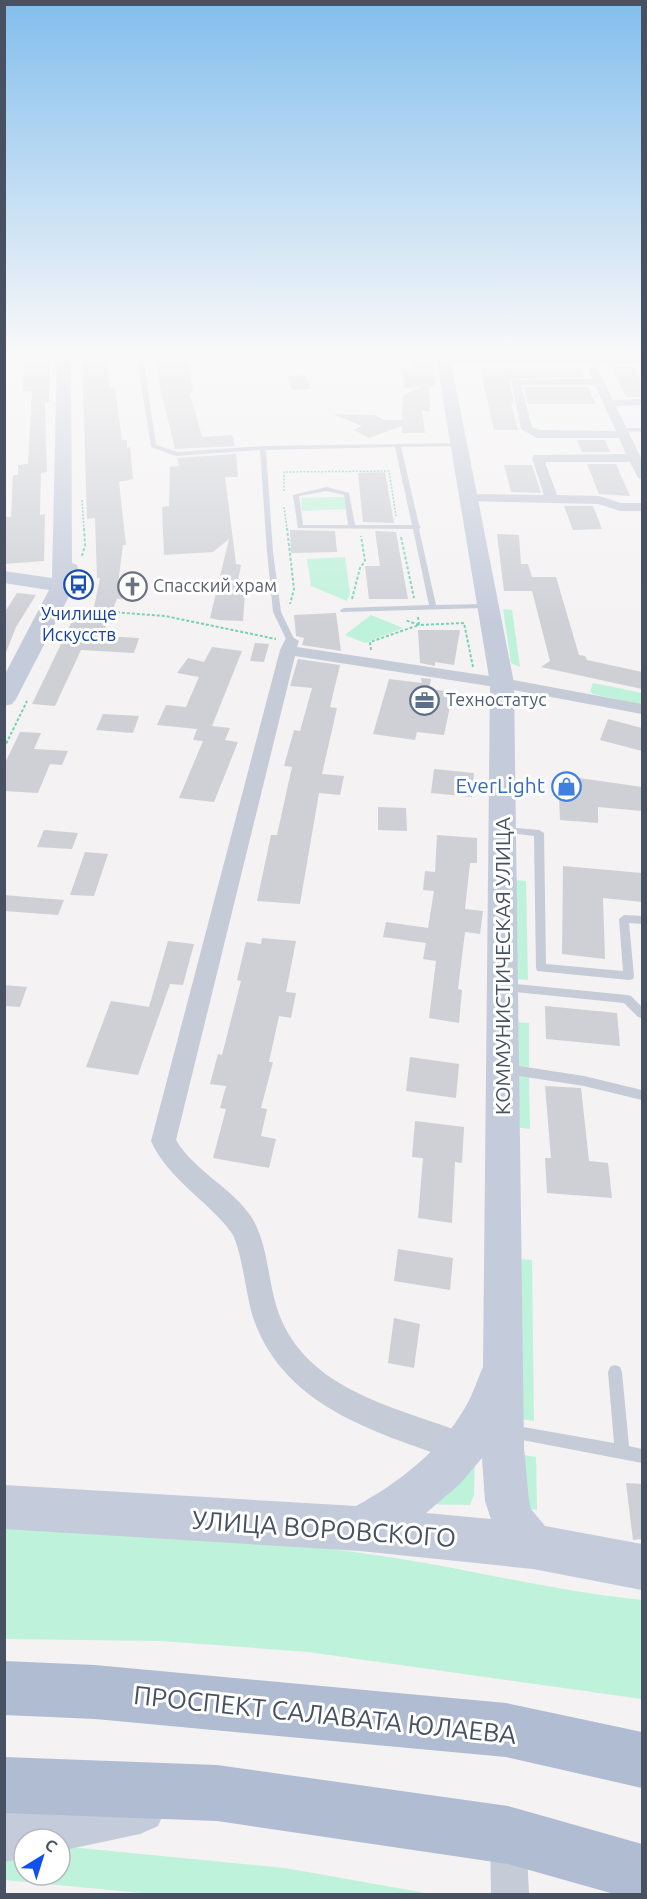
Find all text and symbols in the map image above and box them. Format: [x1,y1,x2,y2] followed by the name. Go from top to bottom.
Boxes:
[63,569,95,601] bus stop icon: Училище Искусств
[116,570,148,602] church icon: Спасский храм
[153,575,277,595] place label: Спасский храм
[41,603,117,644] place label: Училище Искусств
[409,684,441,716] office icon: Техностатус
[446,689,547,709] place label: Техностатус
[550,770,582,802] shop icon: EverLight
[456,773,545,797] place label: EverLight
[490,817,514,1115] street label: КОММУНИСТИЧЕСКАЯ УЛИЦА
[191,1505,457,1552] street label: УЛИЦА ВОРОВСКОГО
[132,1680,518,1749] street label: ПРОСПЕКТ САЛАВАТА ЮЛАЕВА
[12,1827,72,1887] north arrow
[42,1835,61,1855] text: С

